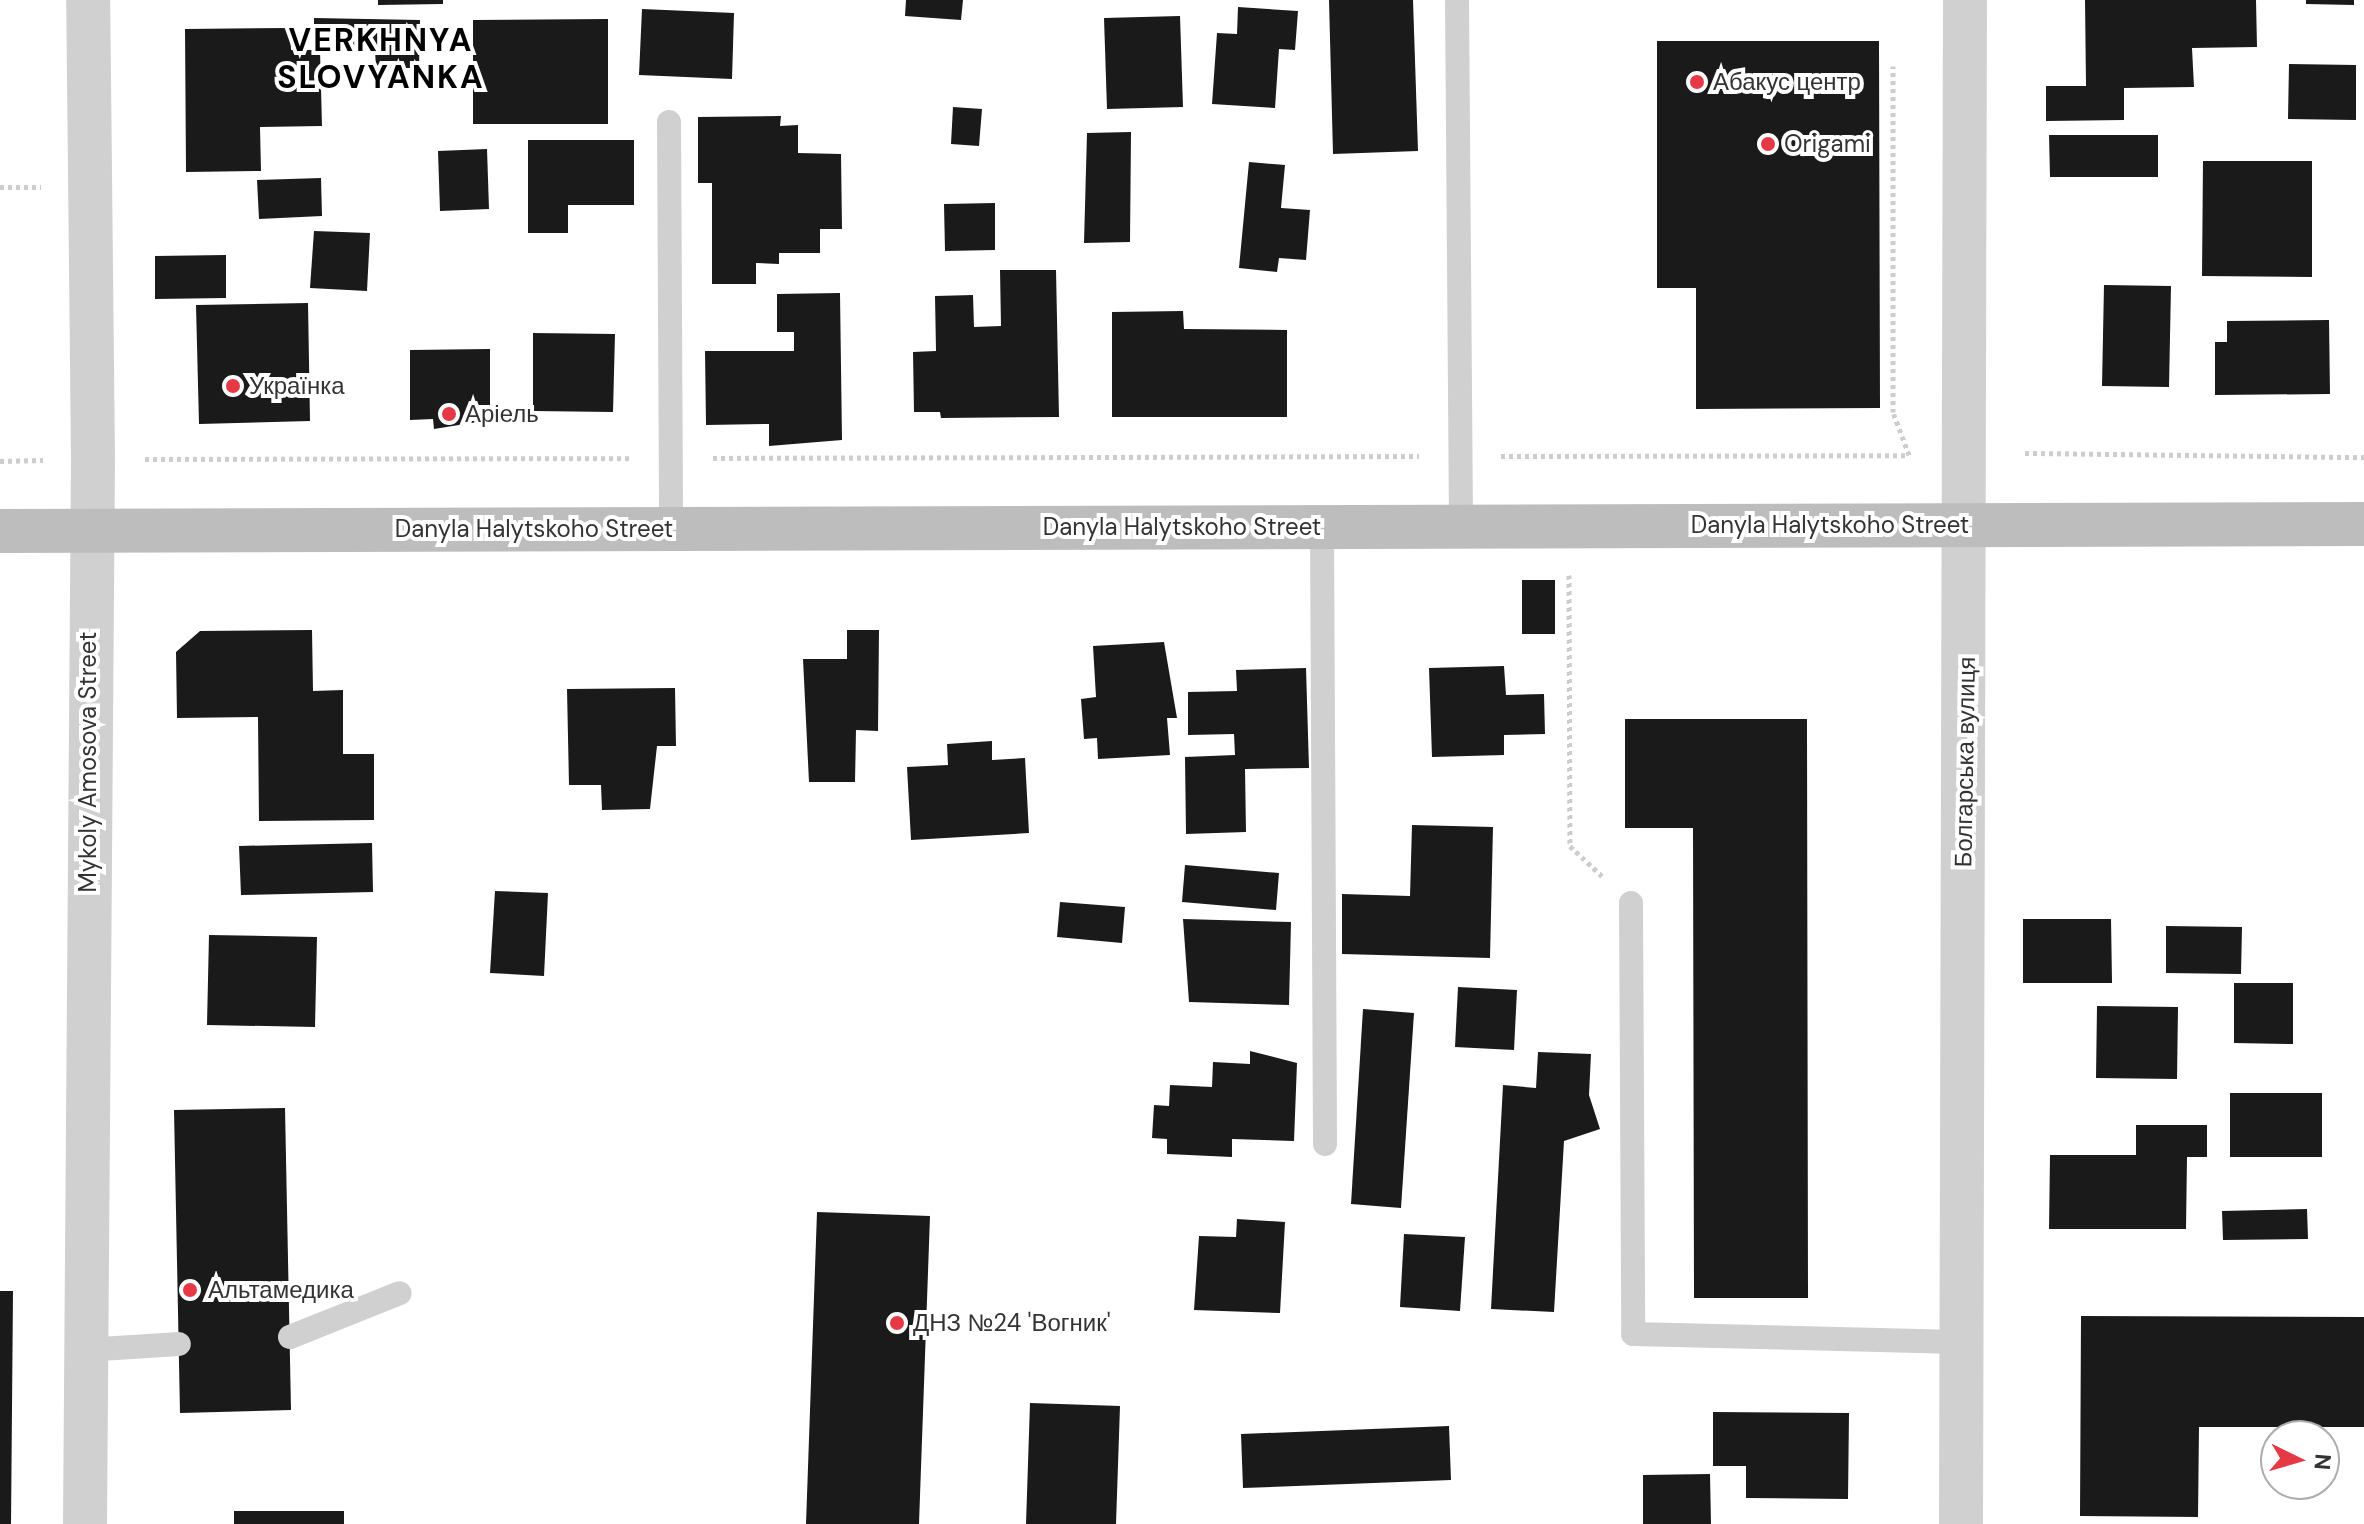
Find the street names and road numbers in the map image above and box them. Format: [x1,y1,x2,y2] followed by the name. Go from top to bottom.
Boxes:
[1691,511,1969,539] street label: Danyla Halytskoho Street
[1043,513,1321,541] street label: Danyla Halytskoho Street
[395,515,673,543] street label: Danyla Halytskoho Street
[74,632,102,892] street label: Mykoly Amosova Street
[1949,656,1981,868] street label: Болгарська вулиця

